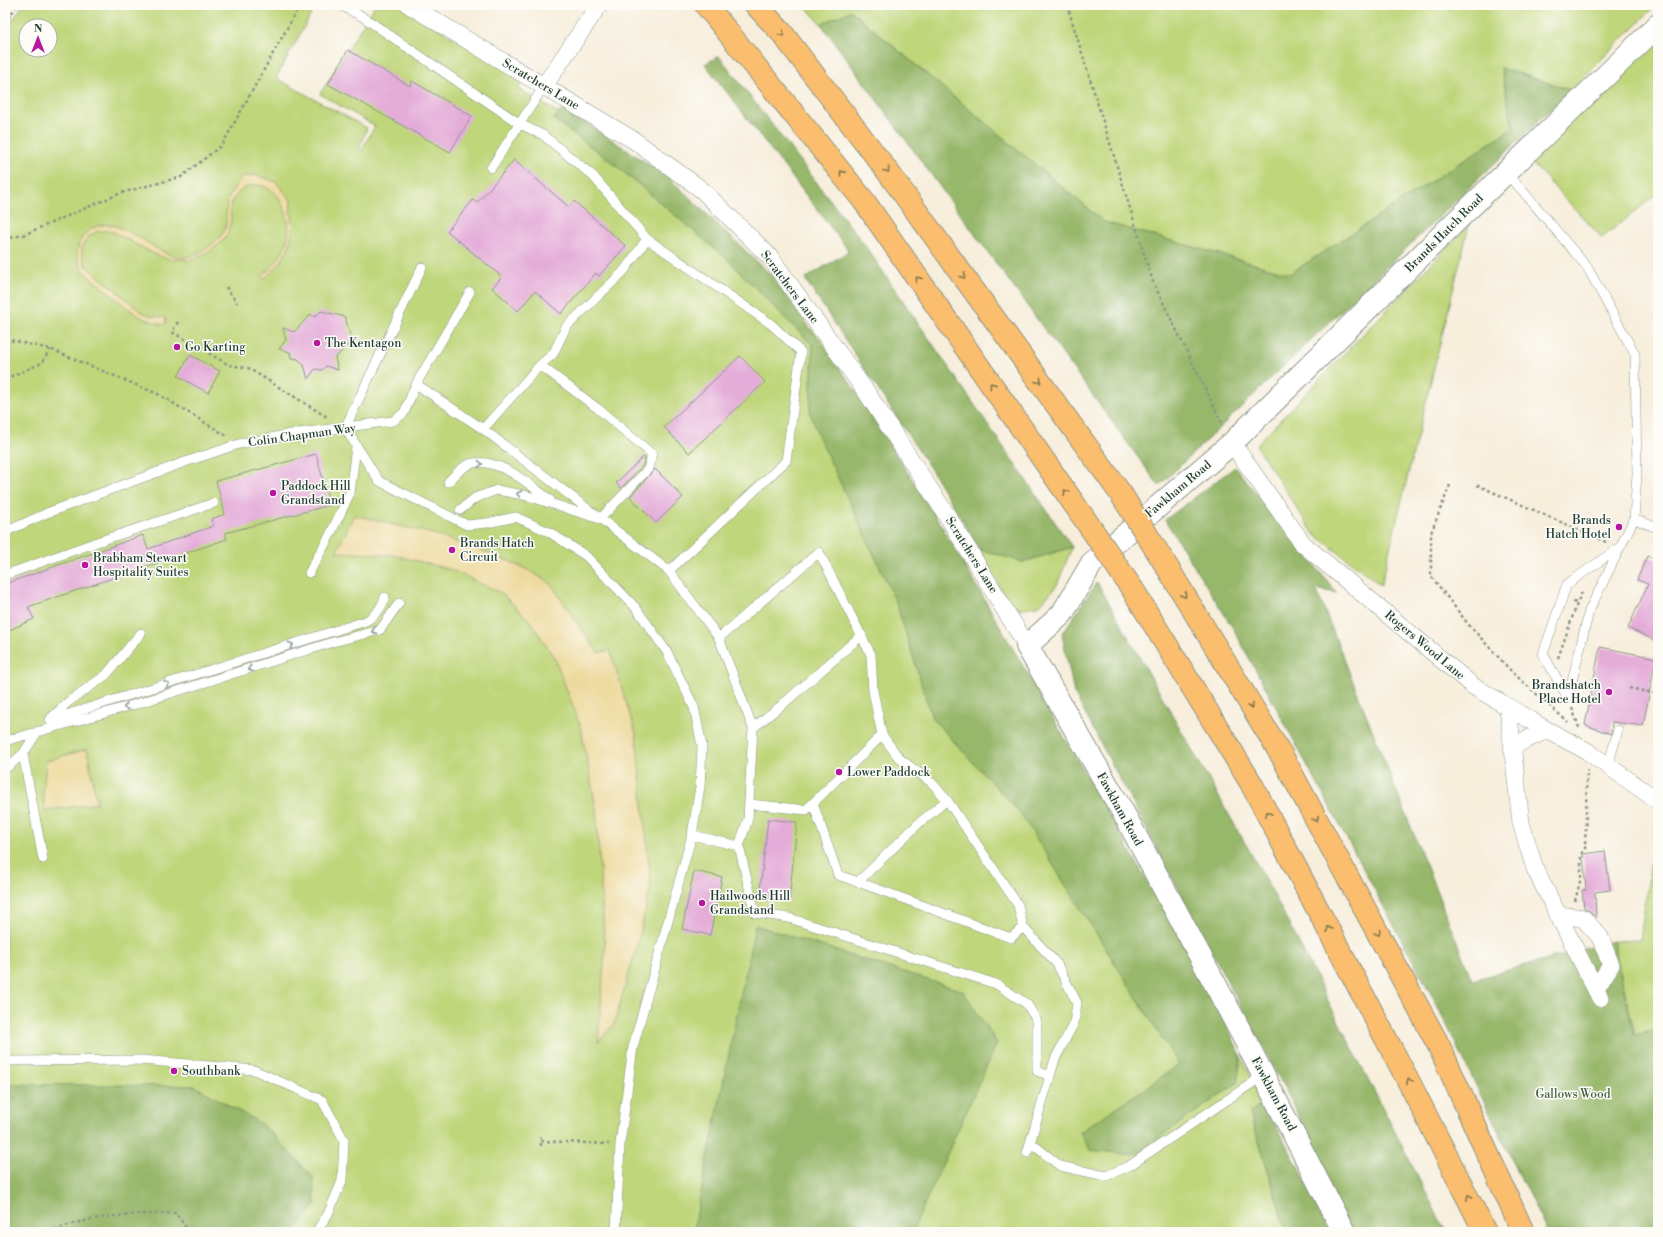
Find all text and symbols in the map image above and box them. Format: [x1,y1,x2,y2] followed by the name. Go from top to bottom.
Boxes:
[18,18,58,58] north arrow
[34,22,43,36] text: N
[778,29,785,37] one-way arrow
[499,55,582,113] street label: Scratchers Lane
[882,166,889,173] one-way arrow
[839,171,846,178] one-way arrow
[1401,191,1487,276] street label: Brands Hatch Road
[757,248,822,327] street label: Scratchers Lane
[958,271,965,278] one-way arrow
[916,276,923,283] one-way arrow
[325,336,401,351] place label: The Kentagon
[312,338,322,348] marker: The Kentagon
[185,340,246,355] place label: Go Karting
[172,342,182,352] marker: Go Karting
[1034,377,1042,384] one-way arrow
[990,383,997,390] one-way arrow
[247,420,357,450] street label: Colin Chapman Way
[1142,457,1215,521] street label: Fawkham Road
[477,459,483,468] one-way arrow
[281,479,351,508] place label: Paddock Hill Grandstand
[268,488,278,498] marker: Paddock Hill Grandstand
[1063,489,1071,496] one-way arrow
[516,490,522,499] one-way arrow
[1546,513,1611,542] place label: Brands Hatch Hotel
[942,514,1001,596] street label: Scratchers Lane
[1614,522,1624,532] marker: Brands Hatch Hotel
[459,536,534,565] place label: Brands Hatch Circuit
[447,545,457,555] marker: Brands Hatch Circuit
[92,551,189,580] place label: Brabham Stewart Hospitality Suites
[80,560,90,570] marker: Brabham Stewart Hospitality Suites
[1179,591,1186,598] one-way arrow
[1382,607,1468,683] street label: Rogers Wood Lane
[370,626,377,635] one-way arrow
[287,641,294,650] one-way arrow
[246,664,253,672] one-way arrow
[1531,678,1601,707] place label: Brandshatch Place Hotel
[163,680,170,689] one-way arrow
[1604,687,1614,697] marker: Brandshatch Place Hotel
[1247,702,1254,709] one-way arrow
[122,703,129,711] one-way arrow
[847,765,930,780] place label: Lower Paddock
[834,767,844,777] marker: Lower Paddock
[1093,770,1146,849] street label: Fawkham Road
[1265,811,1273,819] one-way arrow
[1311,815,1318,822] one-way arrow
[710,889,790,918] place label: Hailwoods Hill Grandstand
[697,898,707,908] marker: Hailwoods Hill Grandstand
[1326,926,1333,933] one-way arrow
[1373,929,1380,936] one-way arrow
[1248,1055,1299,1134] street label: Fawkham Road
[182,1064,241,1079] place label: Southbank
[169,1066,179,1076] marker: Southbank
[1406,1078,1414,1086] one-way arrow
[1535,1087,1611,1102] park label: Gallows Wood
[1466,1194,1473,1201] one-way arrow

